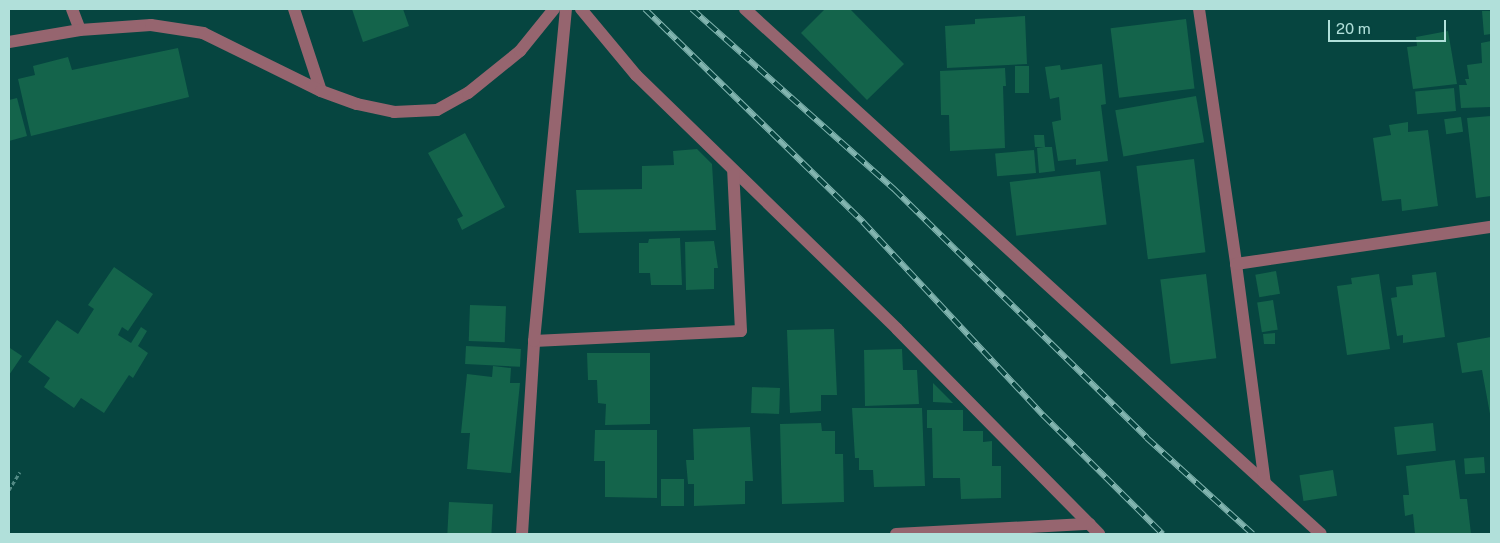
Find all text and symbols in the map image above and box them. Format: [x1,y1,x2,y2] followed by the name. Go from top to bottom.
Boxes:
[1330,10,1448,42] scale bar
[1336,20,1371,37] text: 20 m

